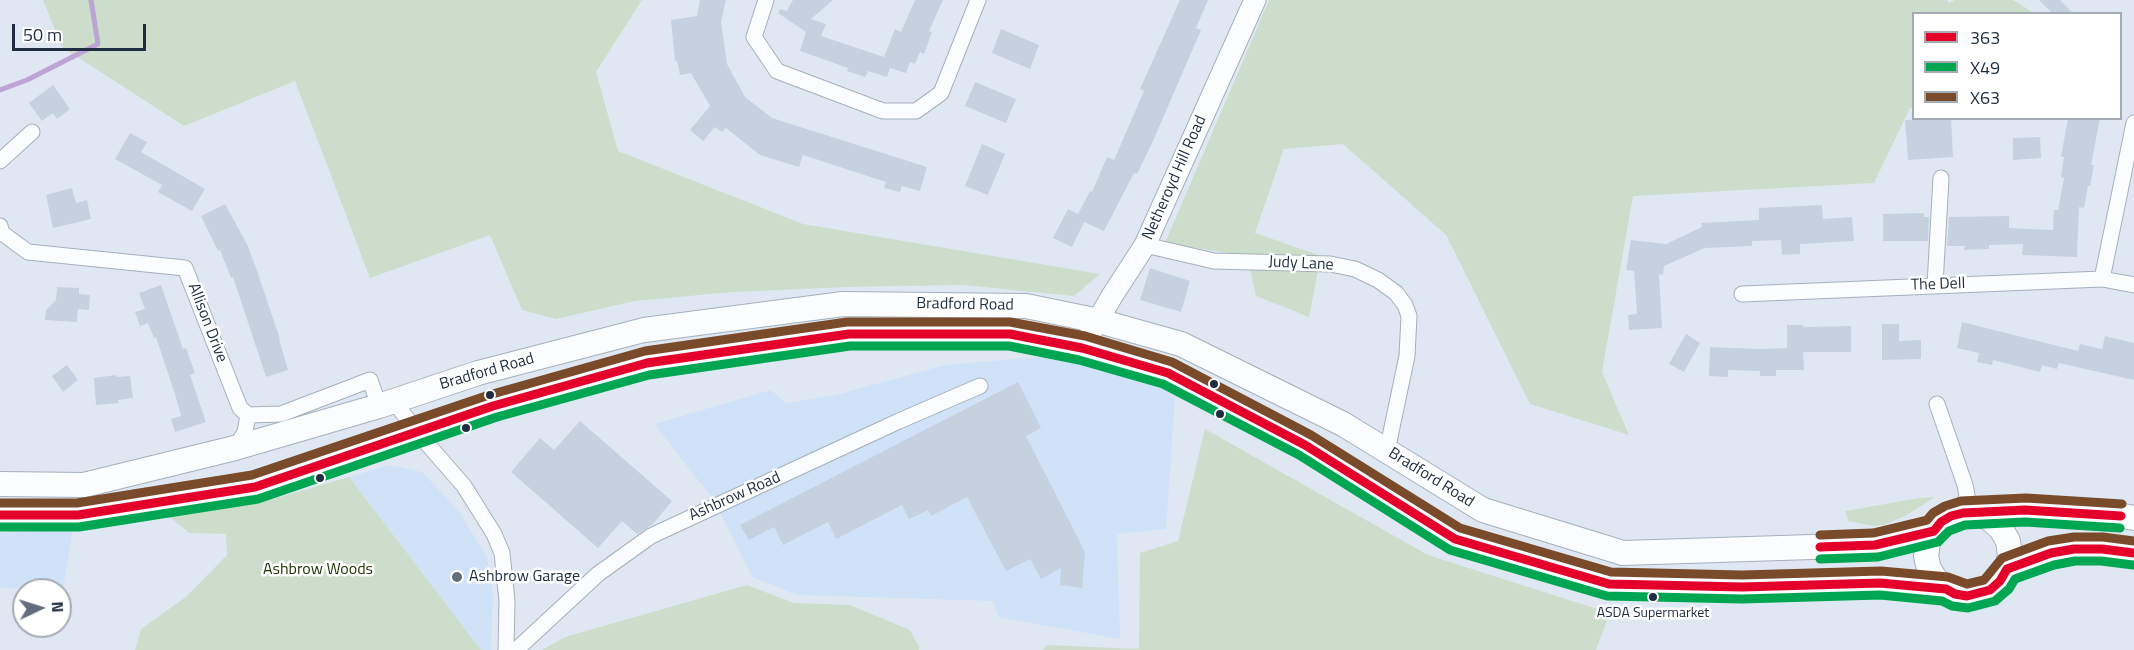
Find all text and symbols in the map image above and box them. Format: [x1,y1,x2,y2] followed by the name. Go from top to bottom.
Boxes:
[15,12,148,50] scale bar
[1912,12,2122,120] legend
[23,21,62,48] text: 50 m
[1970,24,2000,51] text: 363
[1970,54,2000,81] text: X49
[1970,84,2000,111] text: X63
[1139,113,1211,243] street label: Netheroyd Hill Road
[1268,253,1334,275] street label: Judy Lane
[1910,274,1966,296] street label: The Dell
[183,281,231,365] street label: Allison Drive
[916,295,1014,315] street label: Bradford Road
[438,349,536,395] street label: Bradford Road
[1208,378,1220,390] unlabelled marker
[484,389,496,401] unlabelled marker
[1214,408,1226,420] unlabelled marker
[460,422,472,434] unlabelled marker
[1385,444,1477,512] street label: Bradford Road
[686,468,784,526] street label: Ashbrow Road
[314,472,326,484] unlabelled marker
[263,560,373,580] park label: Ashbrow Woods
[469,567,580,587] place label: Ashbrow Garage
[450,570,464,584] marker: Ashbrow Garage
[12,578,72,638] north arrow
[1647,591,1659,603] marker: ASDA Supermarket
[46,601,70,613] text: N
[1597,606,1709,622] place label: ASDA Supermarket

